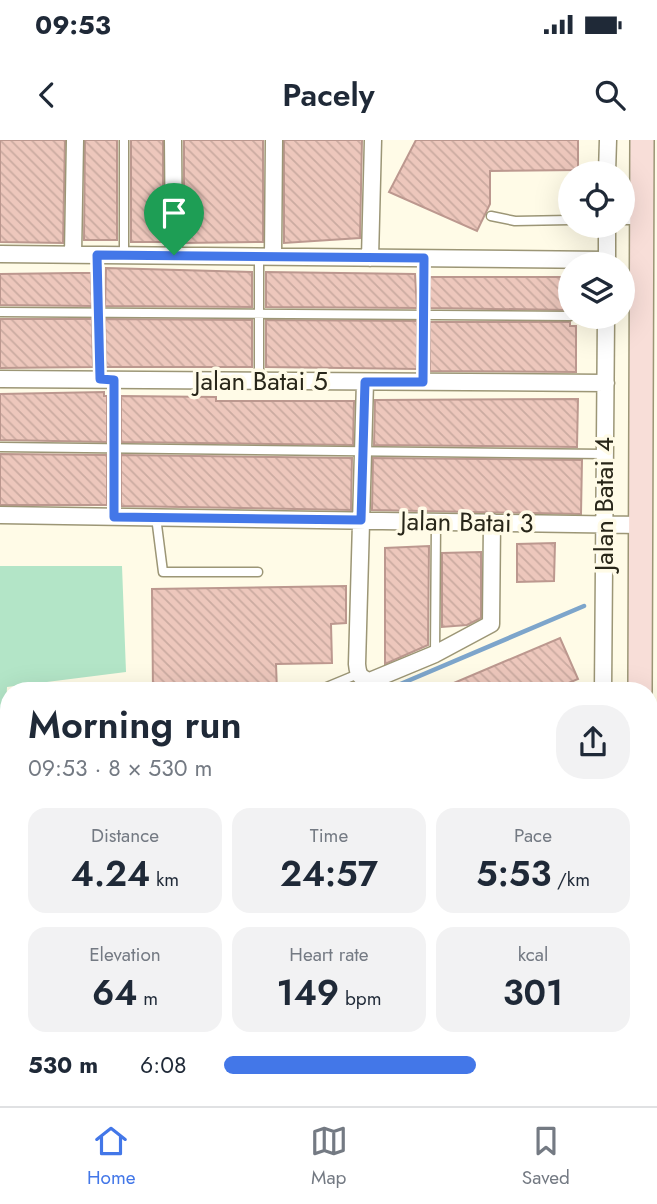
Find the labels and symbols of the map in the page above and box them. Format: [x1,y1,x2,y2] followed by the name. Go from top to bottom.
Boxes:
[144,183,204,255] pin
[191,362,328,400] street label: Jalan Batai 5
[585,437,623,574] street label: Jalan Batai 4
[397,502,534,542] street label: Jalan Batai 3

